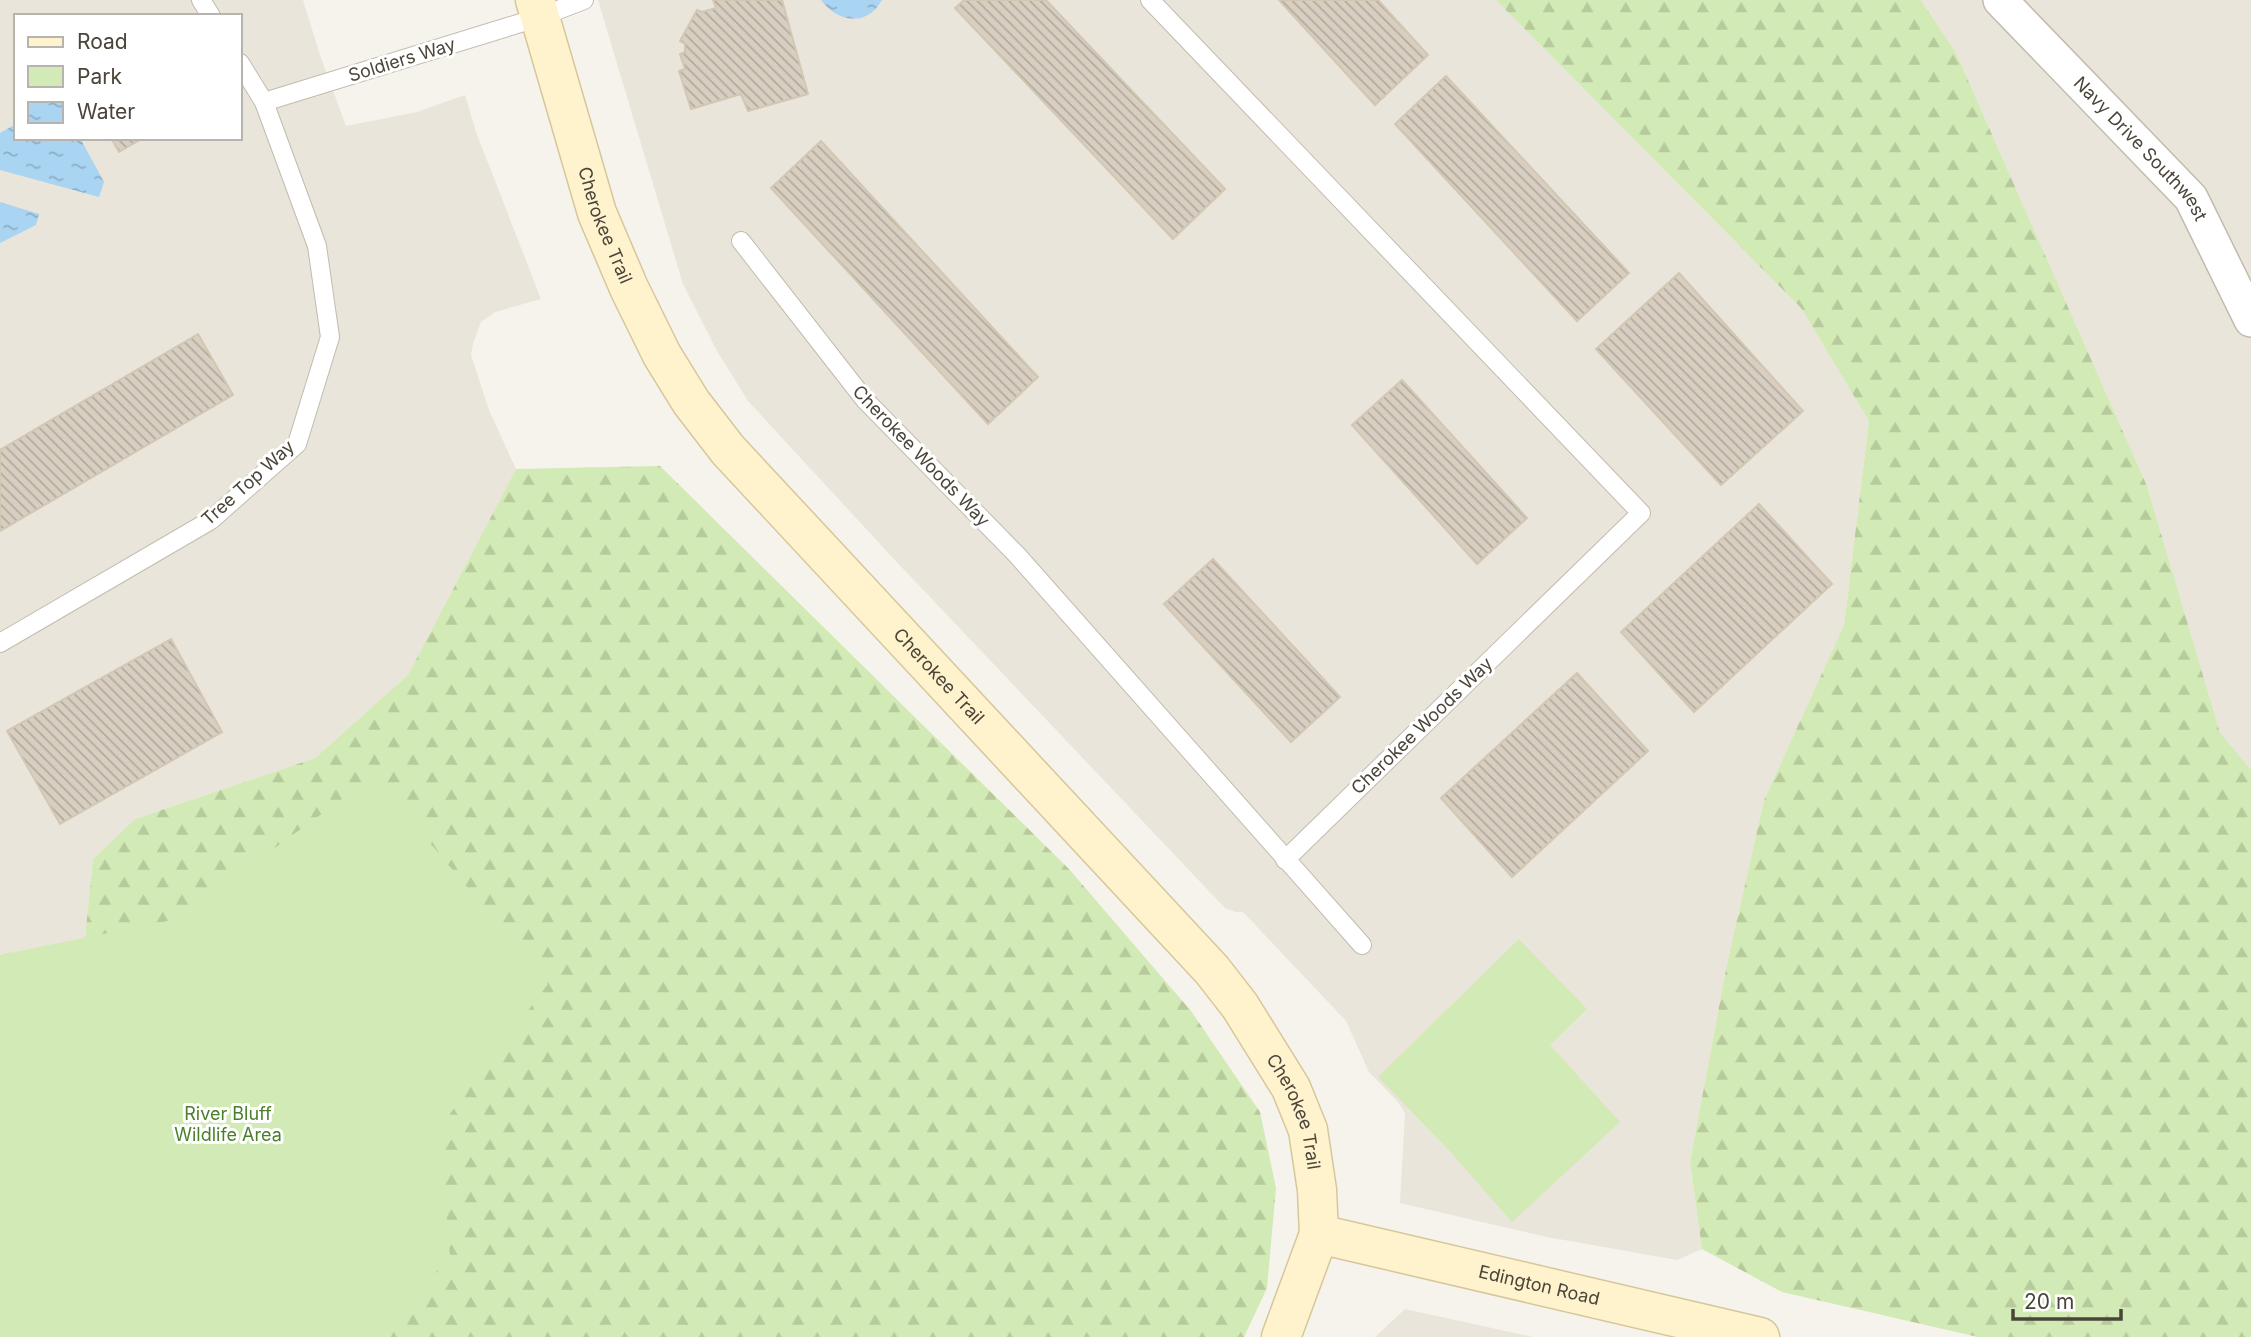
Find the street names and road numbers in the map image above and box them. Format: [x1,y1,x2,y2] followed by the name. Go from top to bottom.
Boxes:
[346,33,458,86] street label: Soldiers Way
[2070,72,2212,224] street label: Navy Drive Southwest
[574,164,637,287] street label: Cherokee Trail
[849,381,994,531] street label: Cherokee Woods Way
[197,436,298,530] street label: Tree Top Way
[889,624,989,728] street label: Cherokee Trail
[1347,653,1497,798] street label: Cherokee Woods Way
[1262,1050,1325,1171] street label: Cherokee Trail
[1477,1261,1602,1309] street label: Edington Road

